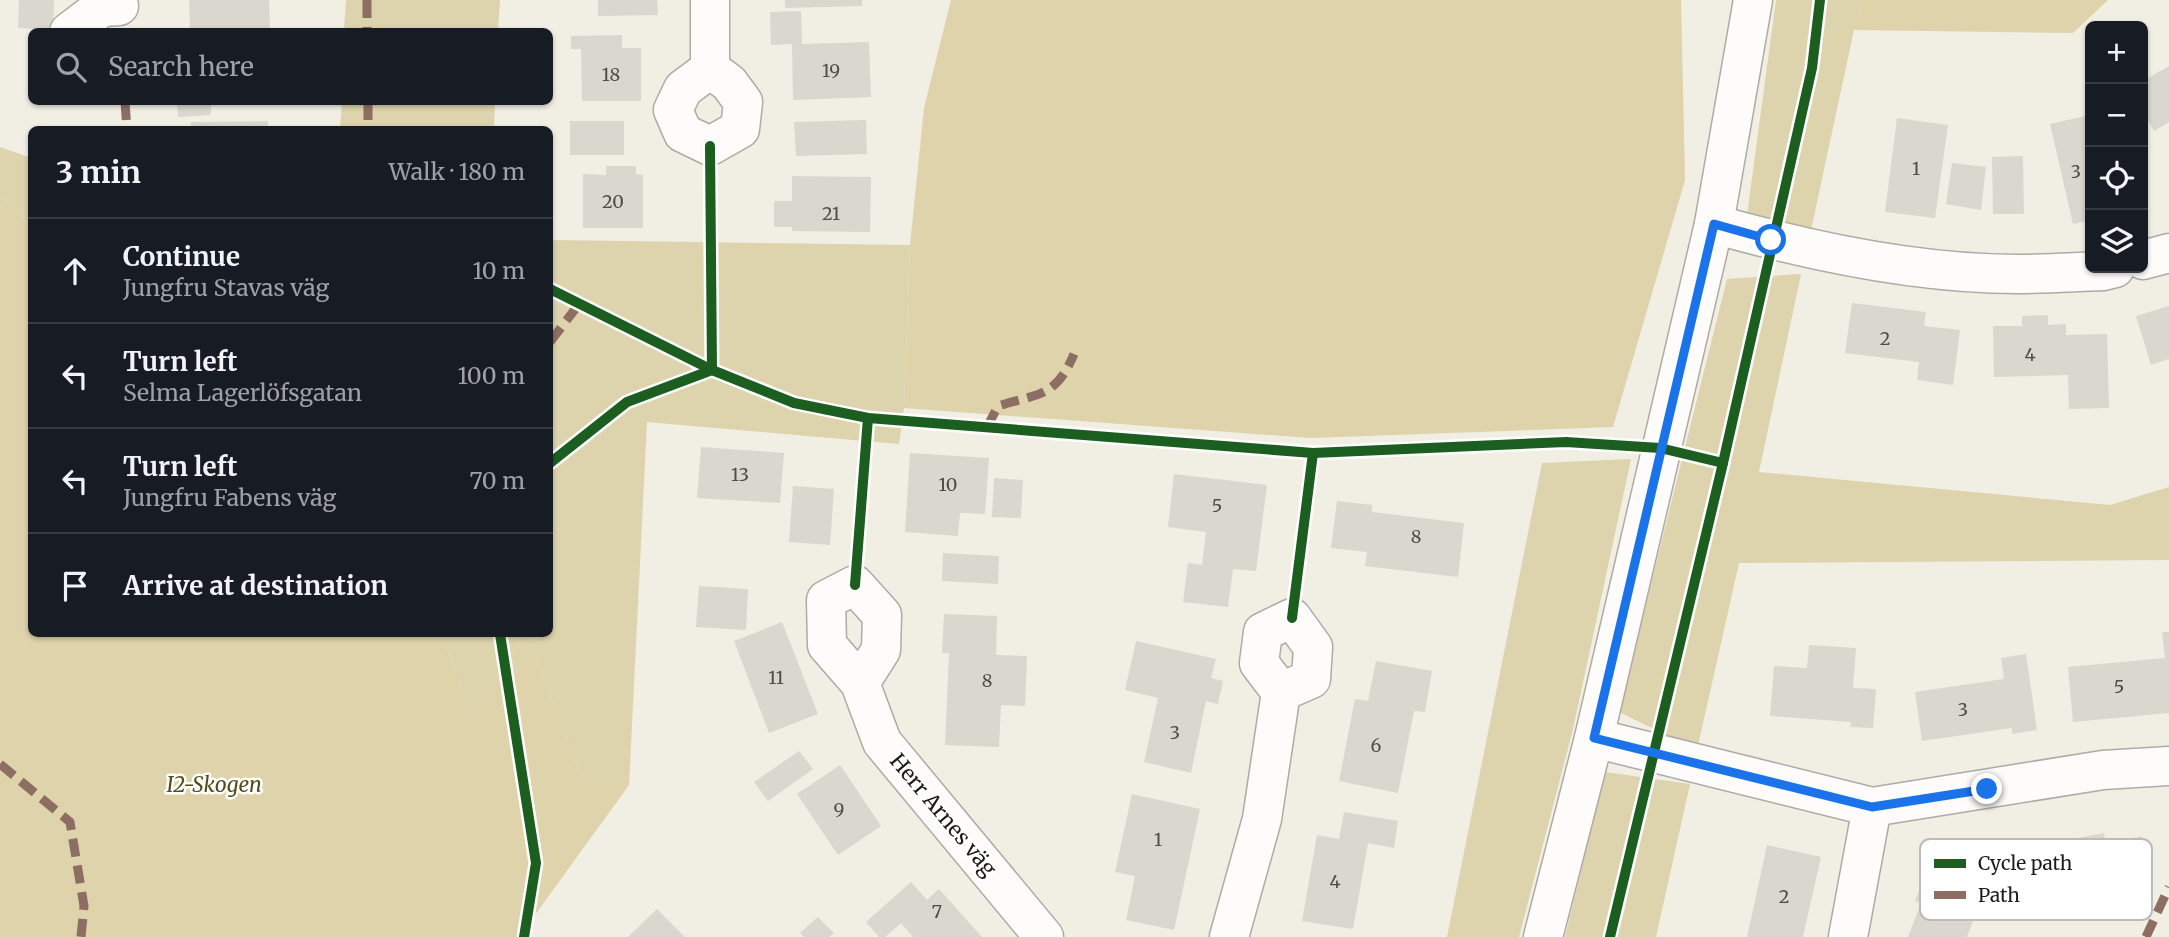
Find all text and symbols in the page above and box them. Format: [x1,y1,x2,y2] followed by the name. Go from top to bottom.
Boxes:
[2085,21,2148,273] map controls
[2085,21,2148,84] button: +
[28,28,553,105] search box
[52,48,90,86] icon: search
[108,50,254,83] text: Search here
[822,59,840,82] house number: 19
[602,63,620,86] house number: 18
[2085,84,2148,147] button: −
[2085,147,2148,210] button: locate
[56,153,141,191] text: 3 min
[389,157,525,186] text: Walk · 180 m
[1912,157,1920,180] house number: 1
[2071,160,2081,183] house number: 3
[602,190,624,213] house number: 20
[822,202,840,225] house number: 21
[2085,210,2148,273] button: layers
[1755,224,1786,255] route start
[123,240,240,273] text: Continue
[56,252,94,290] icon: ahead
[472,256,525,285] text: 10 m
[123,273,329,302] text: Jungfru Stavas väg
[1880,327,1890,350] house number: 2
[2024,343,2036,366] house number: 4
[123,345,237,378] text: Turn left
[56,357,94,395] icon: left
[457,361,525,390] text: 100 m
[123,378,362,407] text: Selma Lagerlöfsgatan
[123,450,237,483] text: Turn left
[56,462,94,500] icon: left
[731,463,749,486] house number: 13
[469,466,525,495] text: 70 m
[939,473,957,496] house number: 10
[123,483,336,512] text: Jungfru Fabens väg
[1212,494,1222,517] house number: 5
[1411,525,1421,548] house number: 8
[56,567,94,605] icon: arrive
[123,569,388,602] text: Arrive at destination
[768,666,784,689] house number: 11
[982,669,992,692] house number: 8
[2114,675,2124,698] house number: 5
[1958,698,1968,721] house number: 3
[1170,721,1180,744] house number: 3
[1371,734,1382,757] house number: 6
[884,748,1003,882] street label: Herr Arnes väg
[166,771,262,798] park label: I2-Skogen
[1971,773,2002,804] route end
[834,798,844,821] house number: 9
[1154,828,1162,851] house number: 1
[1920,839,2152,920] legend
[1978,851,2073,875] text: Cycle path
[1329,870,1341,893] house number: 4
[1978,883,2020,907] text: Path
[1779,885,1789,908] house number: 2
[932,900,942,923] house number: 7

